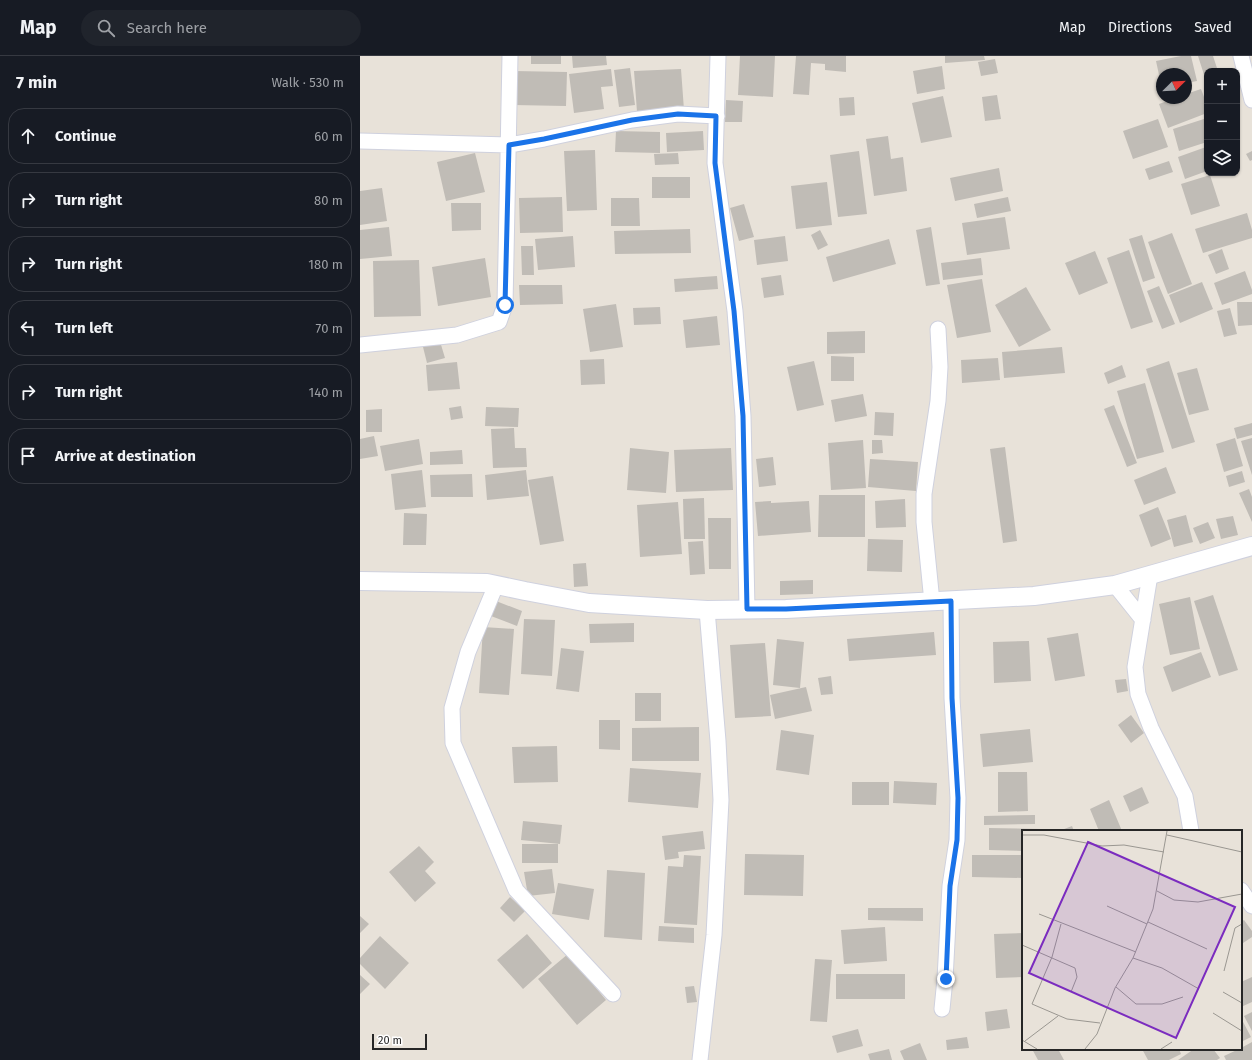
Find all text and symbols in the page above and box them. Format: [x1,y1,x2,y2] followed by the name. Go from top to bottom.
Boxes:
[81,10,361,46] search box
[20,16,57,39] text: Map
[95,17,117,39] icon: search
[127,19,207,37] text: Search here
[1059,19,1086,36] text: Map
[1108,19,1172,36] text: Directions
[1194,19,1232,36] text: Saved
[1156,68,1192,104] north arrow
[1204,68,1240,176] map controls
[1204,68,1240,104] button: +
[16,72,57,93] text: 7 min
[271,75,344,90] text: Walk · 530 m
[1204,104,1240,140] button: −
[17,125,39,147] icon: ahead
[55,127,116,145] text: Continue
[314,129,343,144] text: 60 m
[1204,140,1240,176] button: layers
[17,189,39,211] icon: right
[55,191,122,209] text: Turn right
[314,193,343,208] text: 80 m
[17,253,39,275] icon: right
[55,255,122,273] text: Turn right
[308,257,343,272] text: 180 m
[496,296,514,314] route start
[17,317,39,339] icon: left
[55,319,113,337] text: Turn left
[316,321,343,336] text: 70 m
[17,381,39,403] icon: right
[55,383,122,401] text: Turn right
[309,385,343,400] text: 140 m
[17,445,39,467] icon: arrive
[55,447,196,465] text: Arrive at destination
[1022,830,1242,1050] inset map
[937,970,955,988] route end
[372,1032,427,1051] scale bar
[378,1034,402,1047] text: 20 m

